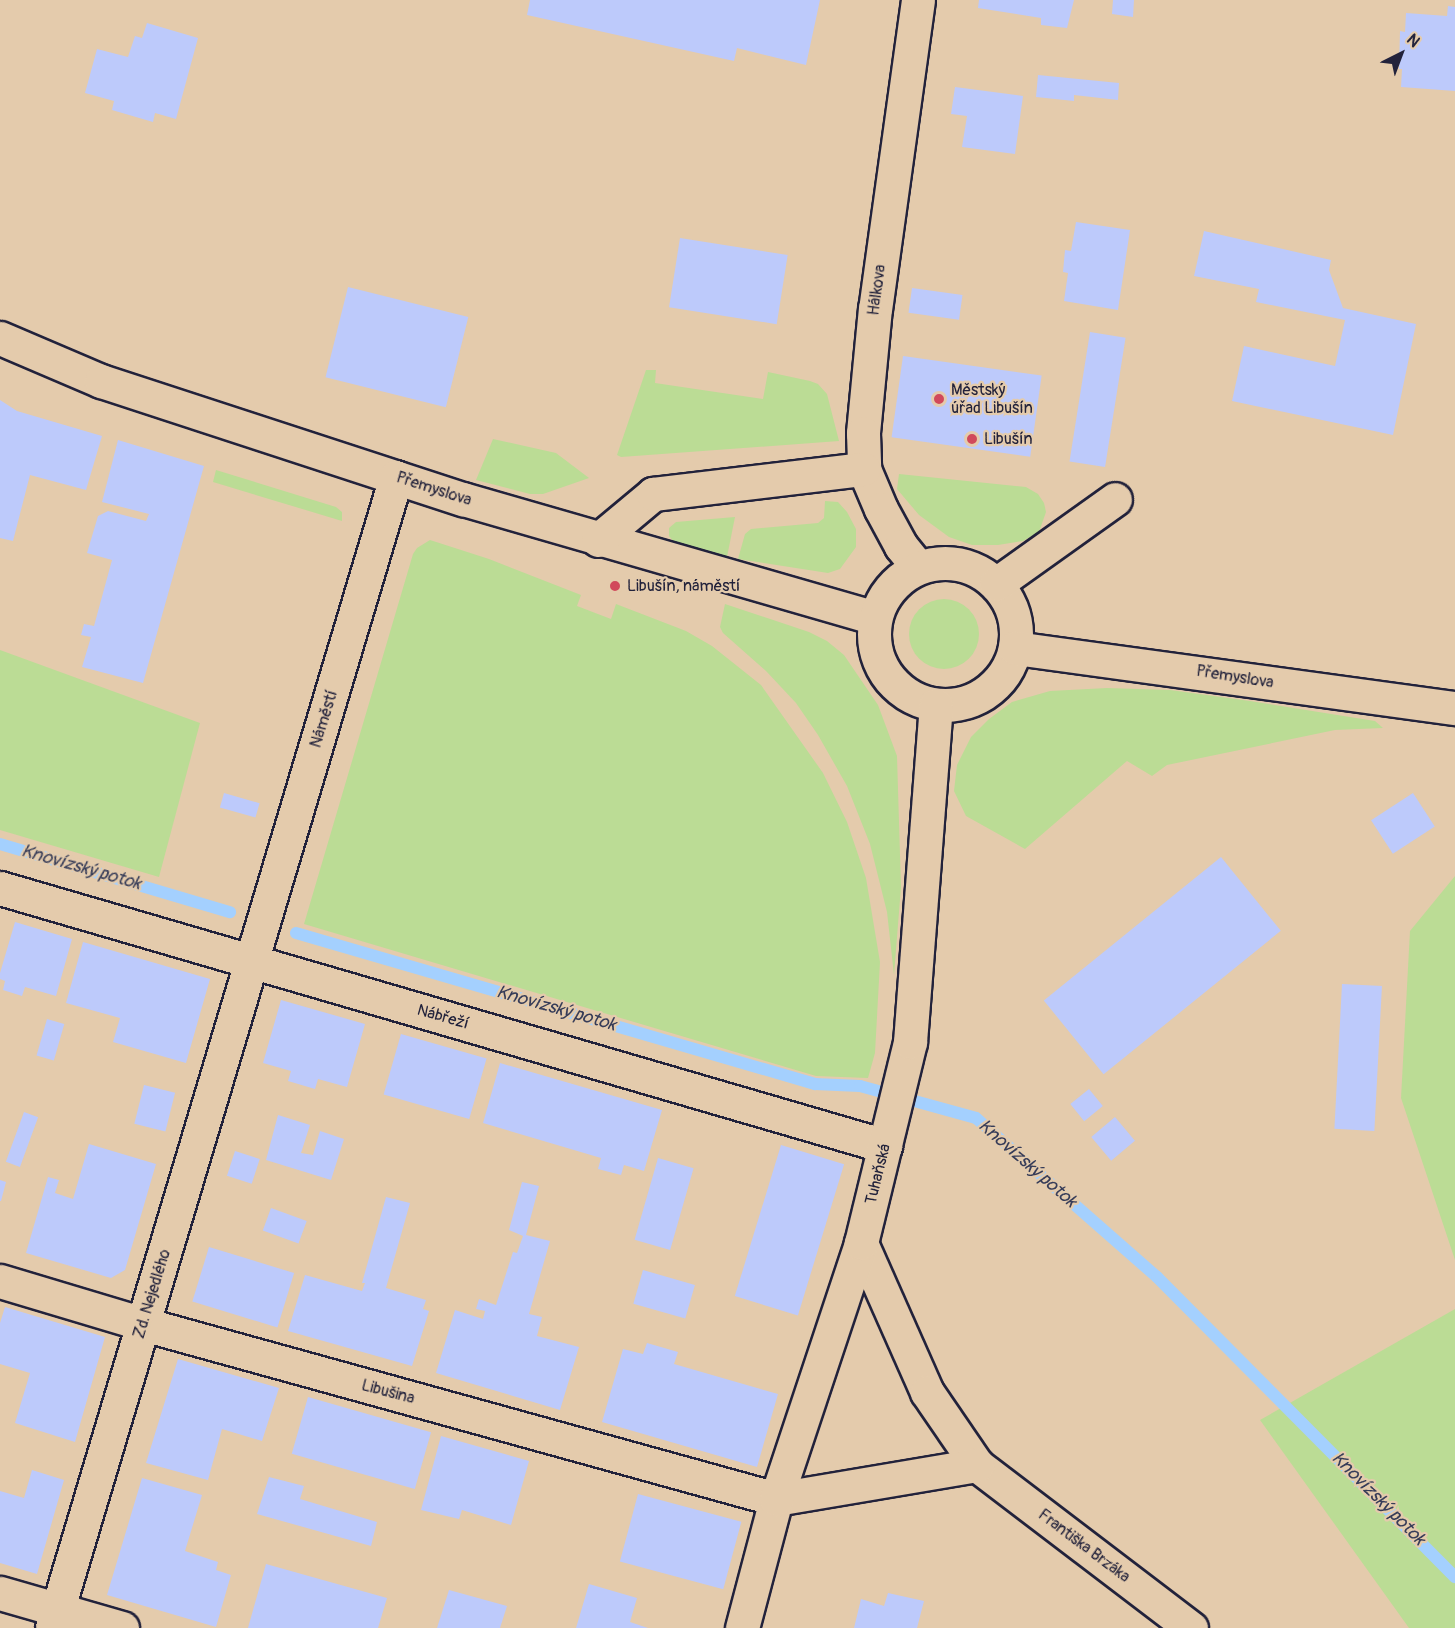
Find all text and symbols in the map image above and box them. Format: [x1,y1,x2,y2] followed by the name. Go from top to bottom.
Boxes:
[1371,24,1431,84] north arrow
[1402,30,1424,52] text: N
[864,263,890,317] street label: Hálkova
[951,380,1033,418] place label: Městský úřad Libušín
[932,392,946,406] marker: Městský úřad Libušín
[984,429,1032,449] place label: Libušín
[965,432,979,446] marker: Libušín
[394,468,474,510] street label: Přemyslova
[627,576,740,596] place label: Libušín, náměstí
[608,579,622,593] marker: Libušín, náměstí
[1195,661,1275,693] street label: Přemyslova
[306,688,342,750] street label: Náměstí
[19,841,143,895] water label: Knovízský potok
[494,982,618,1036] water label: Knovízský potok
[415,1000,471,1034] street label: Nábřeží
[973,1115,1081,1213] water label: Knovízský potok
[861,1142,895,1206] street label: Tuhaňská
[129,1247,175,1341] street label: Zd. Nejedlého
[359,1376,417,1408] street label: Libušina
[1327,1448,1429,1550] water label: Knovízský potok
[1034,1505,1134,1587] street label: Františka Brzáka

